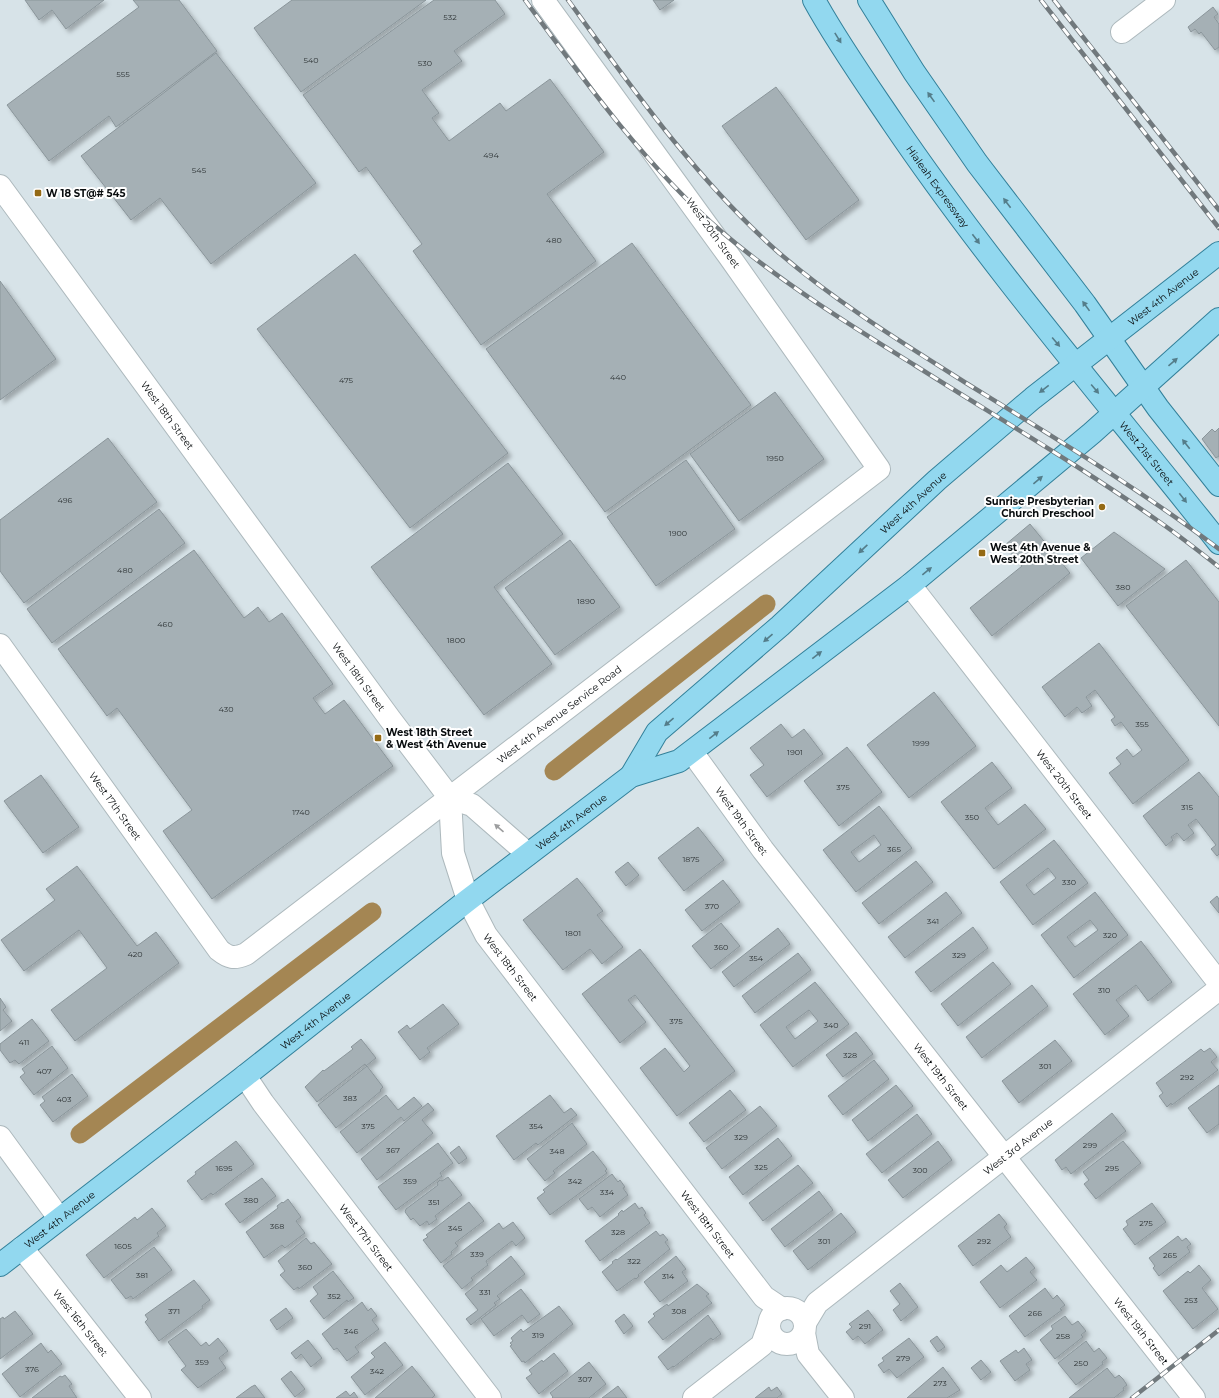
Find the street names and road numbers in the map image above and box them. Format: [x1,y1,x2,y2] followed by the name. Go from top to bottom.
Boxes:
[904,143,973,231] street label: Hialeah Expressway
[683,195,743,271] street label: West 20th Street
[1125,265,1201,328] street label: West 4th Avenue
[138,378,197,452] street label: West 18th Street
[1117,418,1177,488] street label: West 21st Street
[877,468,949,536] street label: West 4th Avenue
[330,640,388,714] street label: West 18th Street
[494,662,624,766] street label: West 4th Avenue Service Road
[1034,747,1096,821] street label: West 20th Street
[87,769,144,843] street label: West 17th Street
[713,784,771,858] street label: West 19th Street
[533,790,609,853] street label: West 4th Avenue
[481,931,541,1004] street label: West 18th Street
[278,989,353,1052] street label: West 4th Avenue
[911,1040,971,1113] street label: West 19th Street
[980,1115,1055,1177] street label: West 3rd Avenue
[21,1188,97,1251] street label: West 4th Avenue
[678,1188,738,1261] street label: West 18th Street
[336,1201,396,1274] street label: West 17th Street
[50,1287,111,1359] street label: West 16th Street
[1111,1295,1172,1367] street label: West 19th Street

